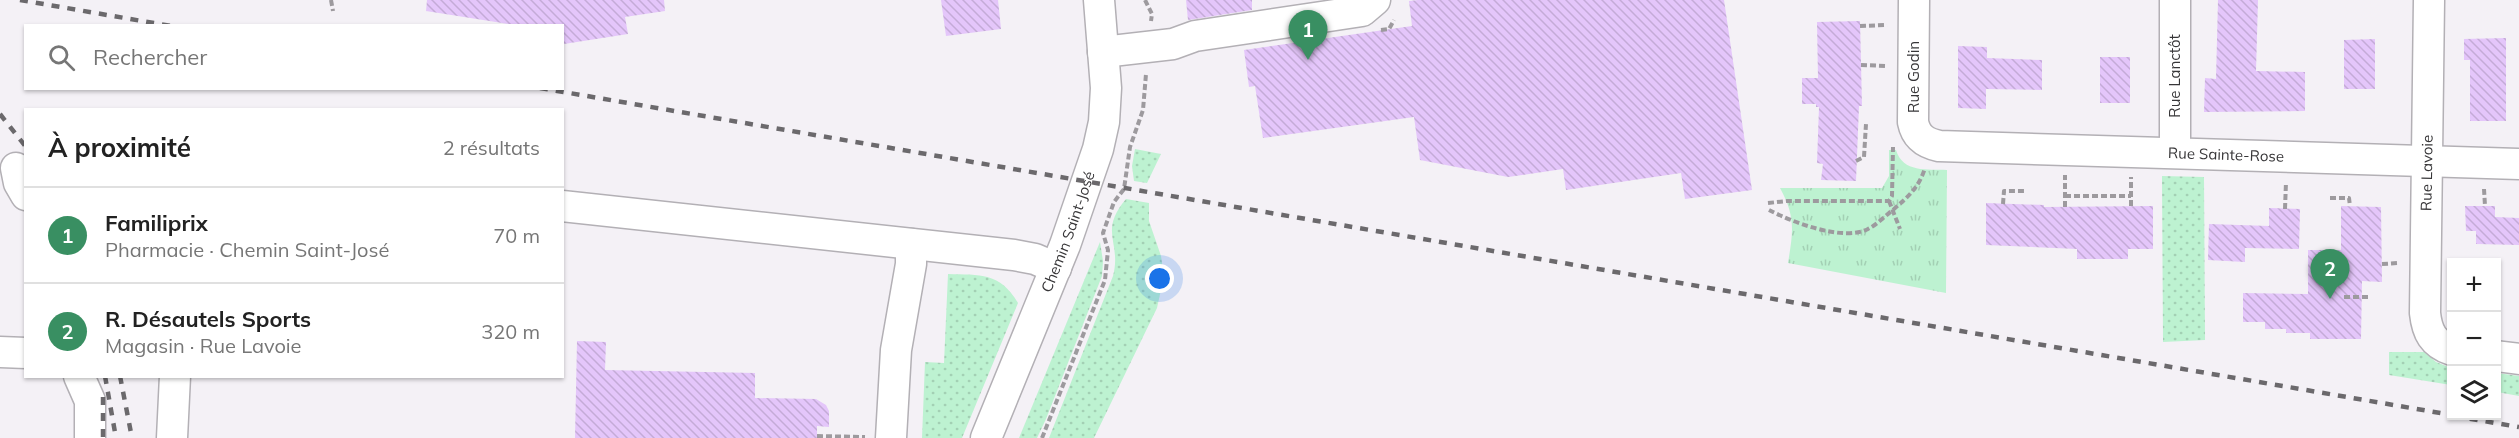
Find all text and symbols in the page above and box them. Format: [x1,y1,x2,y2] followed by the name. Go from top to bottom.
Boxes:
[1288,10,1328,60] pin: 1
[24,24,564,90] search box
[2165,34,2184,118] street label: Rue Lanctôt
[45,41,78,74] icon: search
[1904,41,1923,113] street label: Rue Godin
[93,43,207,71] text: Rechercher
[48,131,191,164] text: À proximité
[443,135,540,160] text: 2 résultats
[2416,135,2437,211] street label: Rue Lavoie
[2168,143,2284,166] street label: Rue Sainte-Rose
[1037,169,1099,295] street label: Chemin Saint-José
[105,209,208,237] text: Familiprix
[62,223,74,248] text: 1
[493,223,540,248] text: 70 m
[105,237,389,262] text: Pharmacie · Chemin Saint-José
[2310,250,2350,299] pin: 2
[2447,258,2501,420] map controls
[2447,258,2501,312] button: +
[1145,264,1174,293] your location
[105,305,311,333] text: R. Désautels Sports
[2447,312,2501,366] button: −
[62,319,74,344] text: 2
[481,319,540,344] text: 320 m
[105,333,302,358] text: Magasin · Rue Lavoie
[2447,366,2501,420] button: layers

